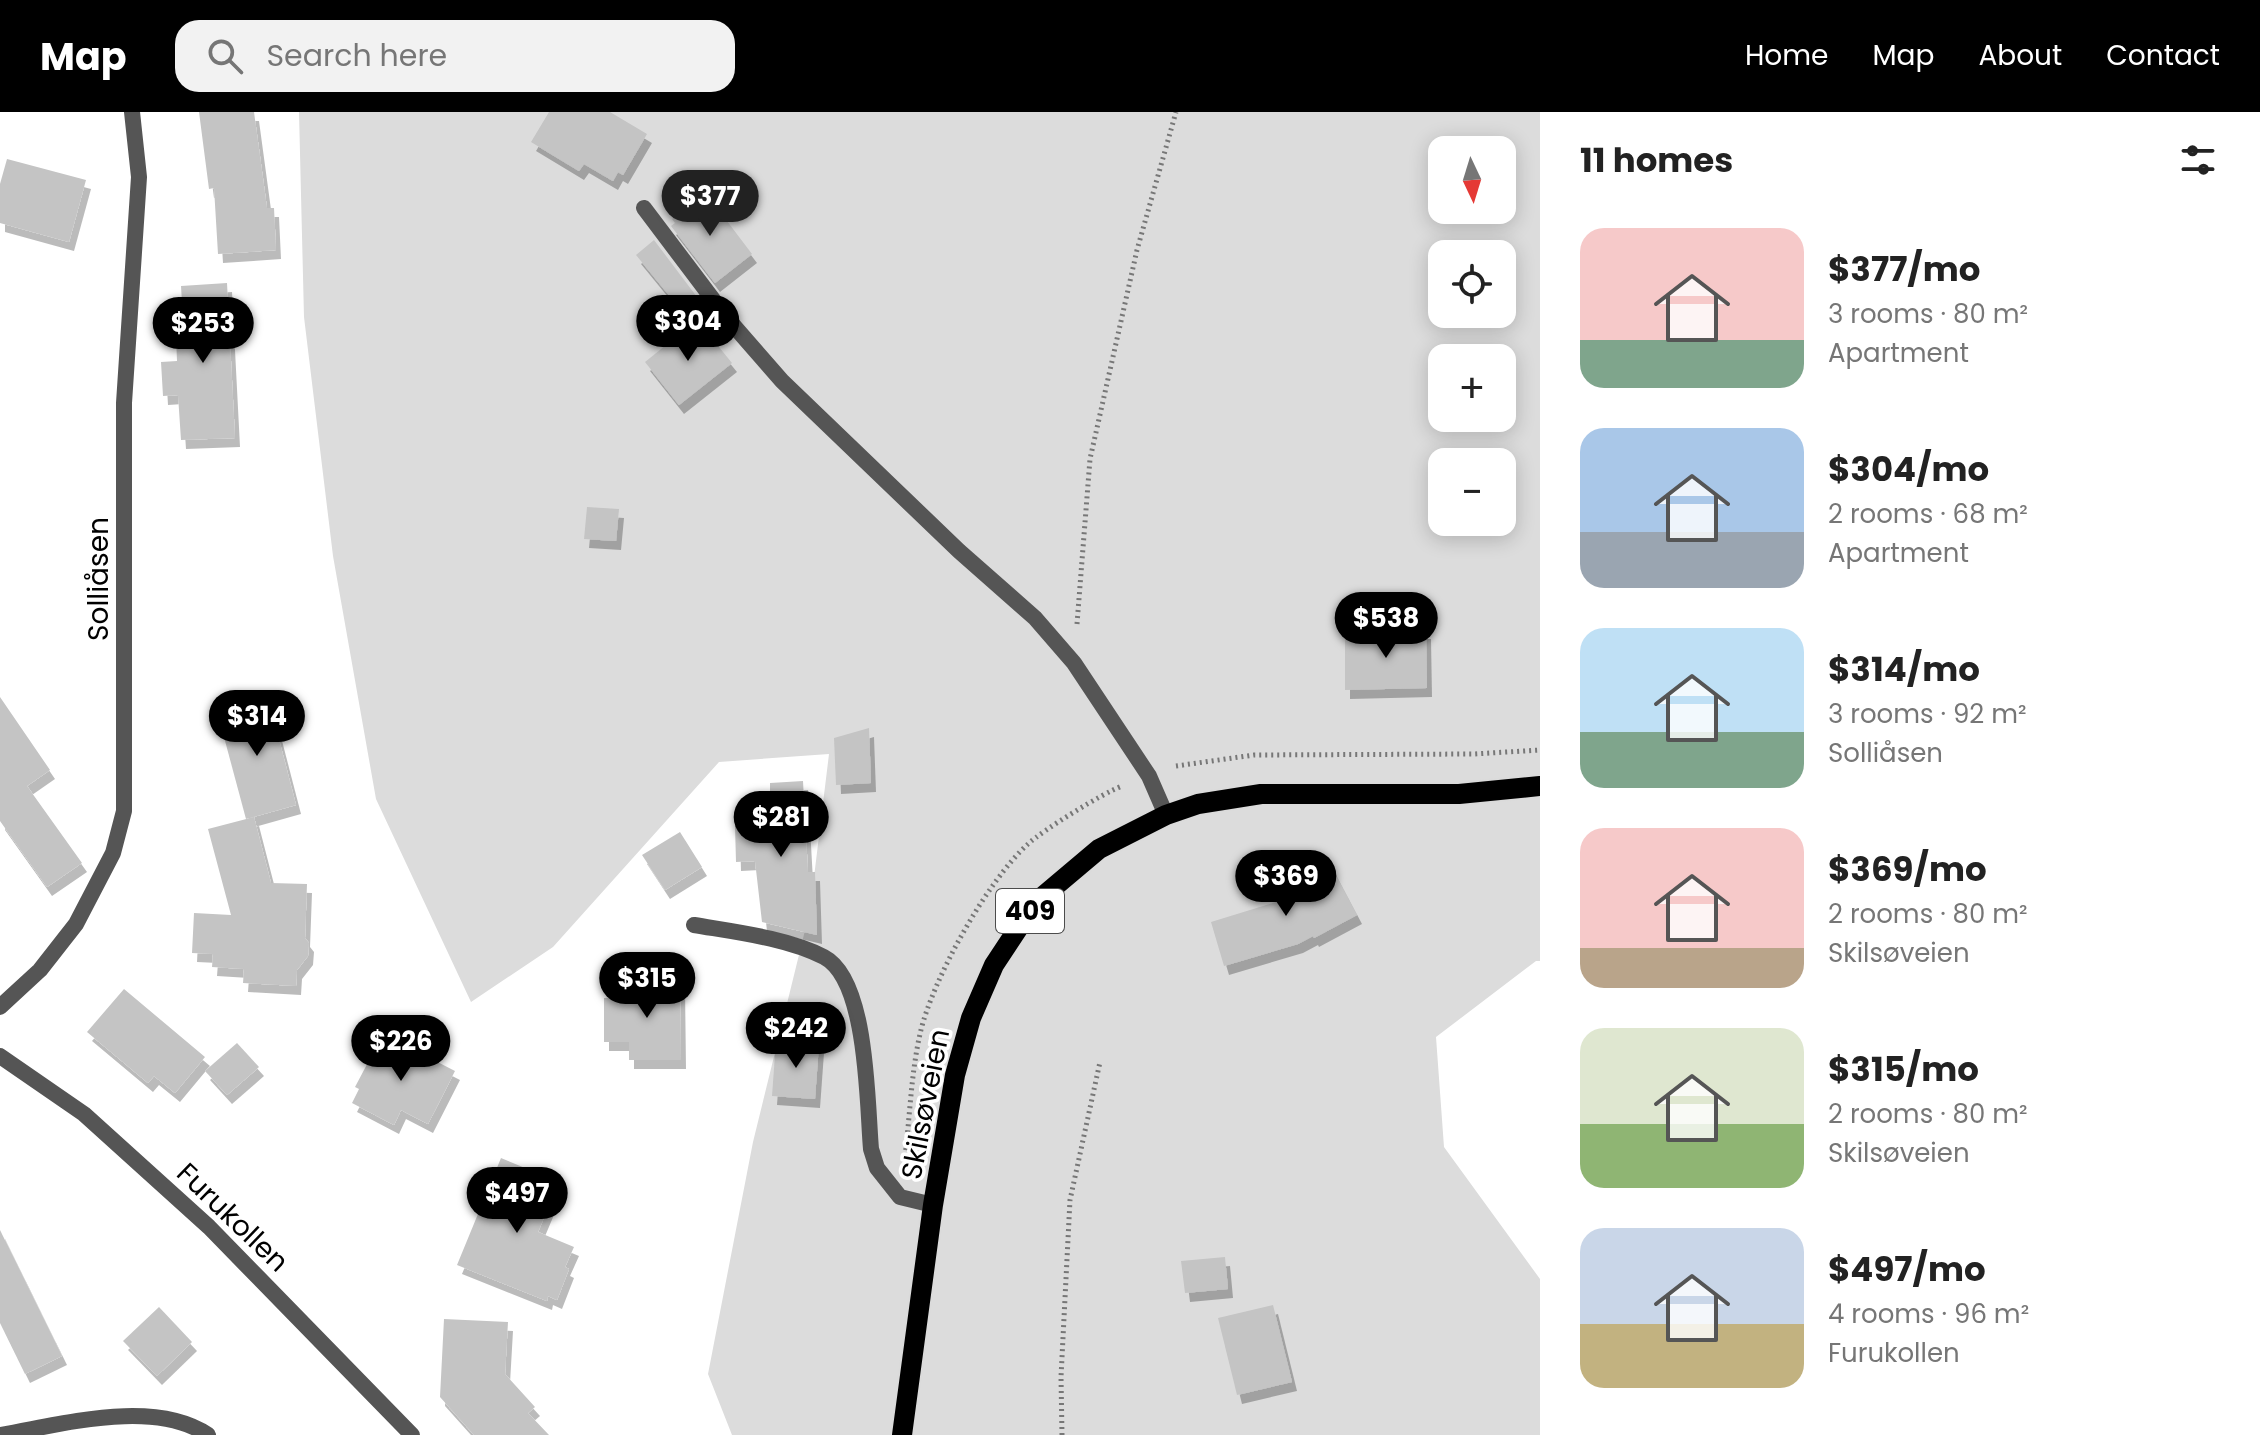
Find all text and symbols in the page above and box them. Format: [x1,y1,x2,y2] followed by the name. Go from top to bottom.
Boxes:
[175,20,735,92] search box
[40,30,127,83] text: Map
[203,34,247,78] icon: search
[267,34,447,77] text: Search here
[1745,36,1828,75] text: Home
[1872,36,1934,75] text: Map
[1978,36,2062,75] text: About
[2106,36,2220,75] text: Contact
[1428,136,1516,224] north arrow
[1428,136,1516,536] map controls
[1580,136,1733,184] text: 11 homes
[2176,138,2220,182] icon: filters
[663,170,757,238] pin: $377
[680,178,740,214] text: $377
[1428,240,1516,328] button: locate
[1828,245,1980,293] text: $377/mo
[1644,260,1740,356] icon: home
[641,295,735,363] pin: $304
[1828,296,2028,332] text: 3 rooms · 80 m²
[156,297,250,365] pin: $253
[654,303,722,339] text: $304
[171,305,235,341] text: $253
[1828,335,1969,371] text: Apartment
[1428,344,1516,432] button: +
[1828,445,1989,493] text: $304/mo
[1428,448,1516,536] button: −
[1644,460,1740,556] icon: home
[1828,496,2028,532] text: 2 rooms · 68 m²
[79,517,118,641] street label: Solliåsen
[1828,535,1969,571] text: Apartment
[1339,592,1433,660] pin: $538
[1353,600,1419,636] text: $538
[1828,645,1980,693] text: $314/mo
[1644,660,1740,756] icon: home
[210,690,304,758] pin: $314
[1828,696,2027,732] text: 3 rooms · 92 m²
[227,698,287,734] text: $314
[1828,735,1943,771] text: Solliåsen
[734,791,828,859] pin: $281
[752,799,810,835] text: $281
[1828,845,1987,893] text: $369/mo
[1239,850,1333,918] pin: $369
[1253,858,1319,894] text: $369
[1644,860,1740,956] icon: home
[996,889,1064,933] road number: 409
[1828,896,2028,932] text: 2 rooms · 80 m²
[1828,935,1970,971] text: Skilsøveien
[600,952,694,1020] pin: $315
[617,960,677,996] text: $315
[749,1002,843,1070] pin: $242
[764,1010,828,1046] text: $242
[354,1015,448,1083] pin: $226
[369,1023,433,1059] text: $226
[892,1026,959,1183] street label: Skilsøveien
[1828,1045,1979,1093] text: $315/mo
[1644,1060,1740,1156] icon: home
[1828,1096,2028,1132] text: 2 rooms · 80 m²
[1828,1135,1970,1171] text: Skilsøveien
[168,1154,297,1281] street label: Furukollen
[470,1167,564,1235] pin: $497
[485,1175,549,1211] text: $497
[1828,1245,1986,1293] text: $497/mo
[1644,1260,1740,1356] icon: home
[1828,1296,2029,1332] text: 4 rooms · 96 m²
[1828,1335,1960,1371] text: Furukollen

